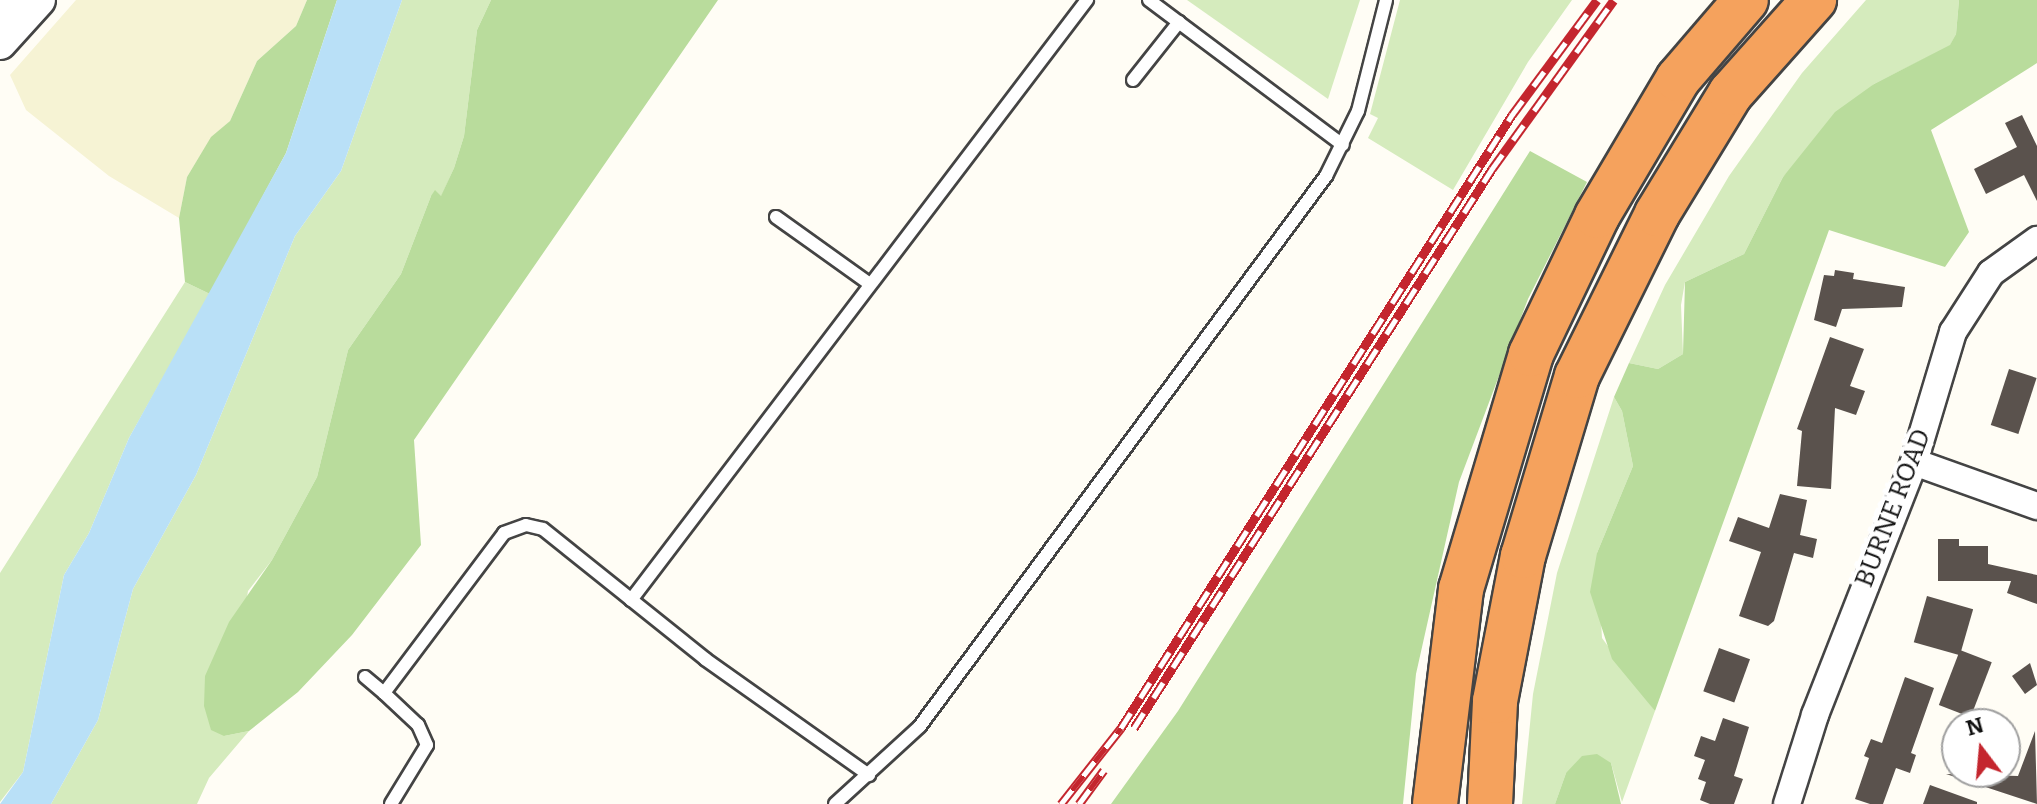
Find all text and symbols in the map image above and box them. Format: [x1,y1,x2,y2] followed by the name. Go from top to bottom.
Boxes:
[1849,425,1937,591] street label: BURNE ROAD
[1941,708,2021,788] north arrow
[1963,711,1987,742] text: N

